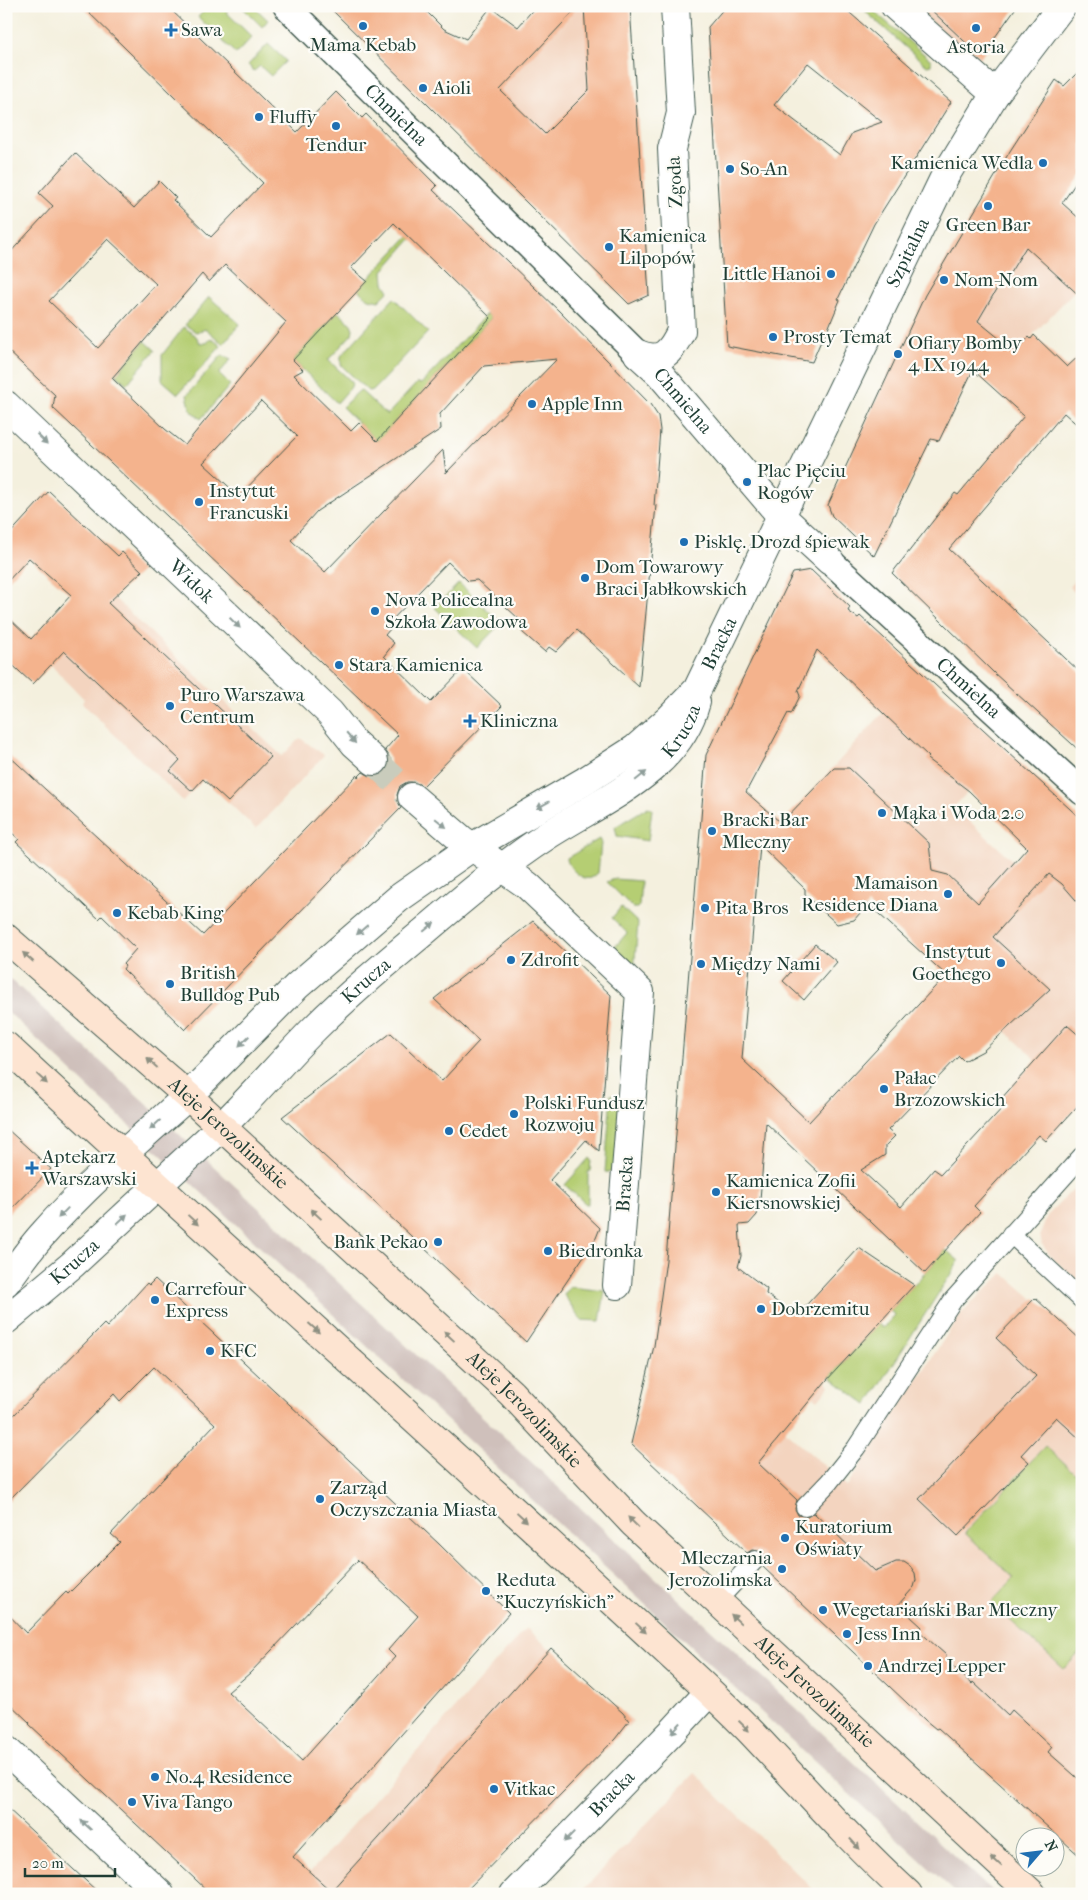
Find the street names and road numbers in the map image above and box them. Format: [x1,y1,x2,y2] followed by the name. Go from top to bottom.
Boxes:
[360,79,432,151] street label: Chmielna
[663,155,687,208] street label: Zgoda
[882,214,934,291] street label: Szpitalna
[649,364,717,438] street label: Chmielna
[164,554,219,608] street label: Widok
[697,613,742,674] street label: Bracka
[932,653,1005,723] street label: Chmielna
[657,702,706,762] street label: Krucza
[337,953,395,1008] street label: Krucza
[163,1072,293,1194] street label: Aleje Jerozolimskie
[612,1155,638,1213] street label: Bracka
[46,1234,104,1289] street label: Krucza
[461,1346,587,1473] street label: Aleje Jerozolimskie
[750,1630,879,1753] street label: Aleje Jerozolimskie
[584,1766,639,1822] street label: Bracka

